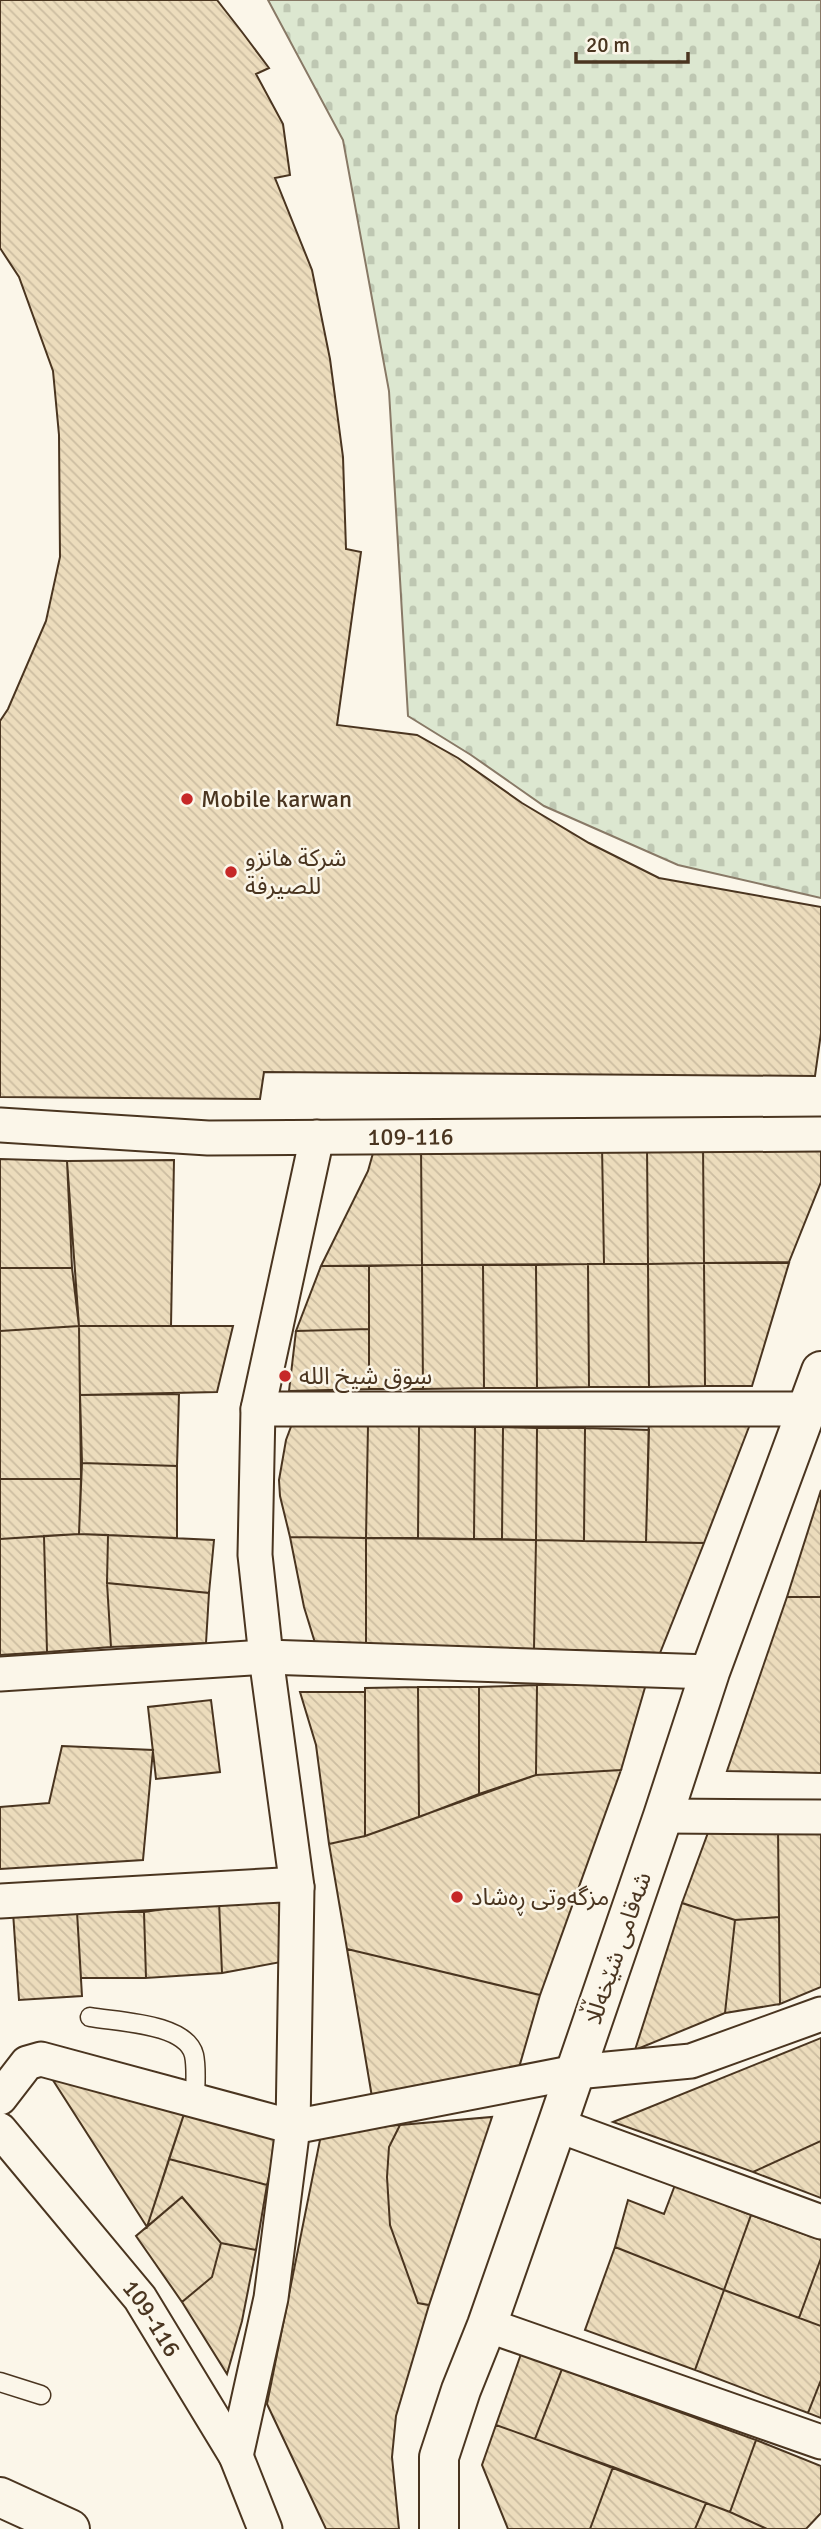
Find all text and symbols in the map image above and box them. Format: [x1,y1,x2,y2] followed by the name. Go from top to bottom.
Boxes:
[576,21,688,65] scale bar
[586,32,630,58] text: 20 m
[201,784,352,814] place label: Mobile karwan
[179,791,195,807] marker: Mobile karwan
[245,843,347,901] place label: شركة هانزو للصيرفة
[223,864,239,880] marker: شركة هانزو للصيرفة
[367,1121,454,1152] street label: 109-116
[299,1361,432,1393] place label: سوق شيخ الله
[277,1368,293,1384] marker: سوق شيخ الله
[575,1867,658,2028] street label: شەقامی شێخەڵڵا
[471,1882,609,1917] place label: مزگەوتی ڕەشاد
[449,1889,465,1905] marker: مزگەوتی ڕەشاد
[116,2273,187,2363] street label: 109-116

